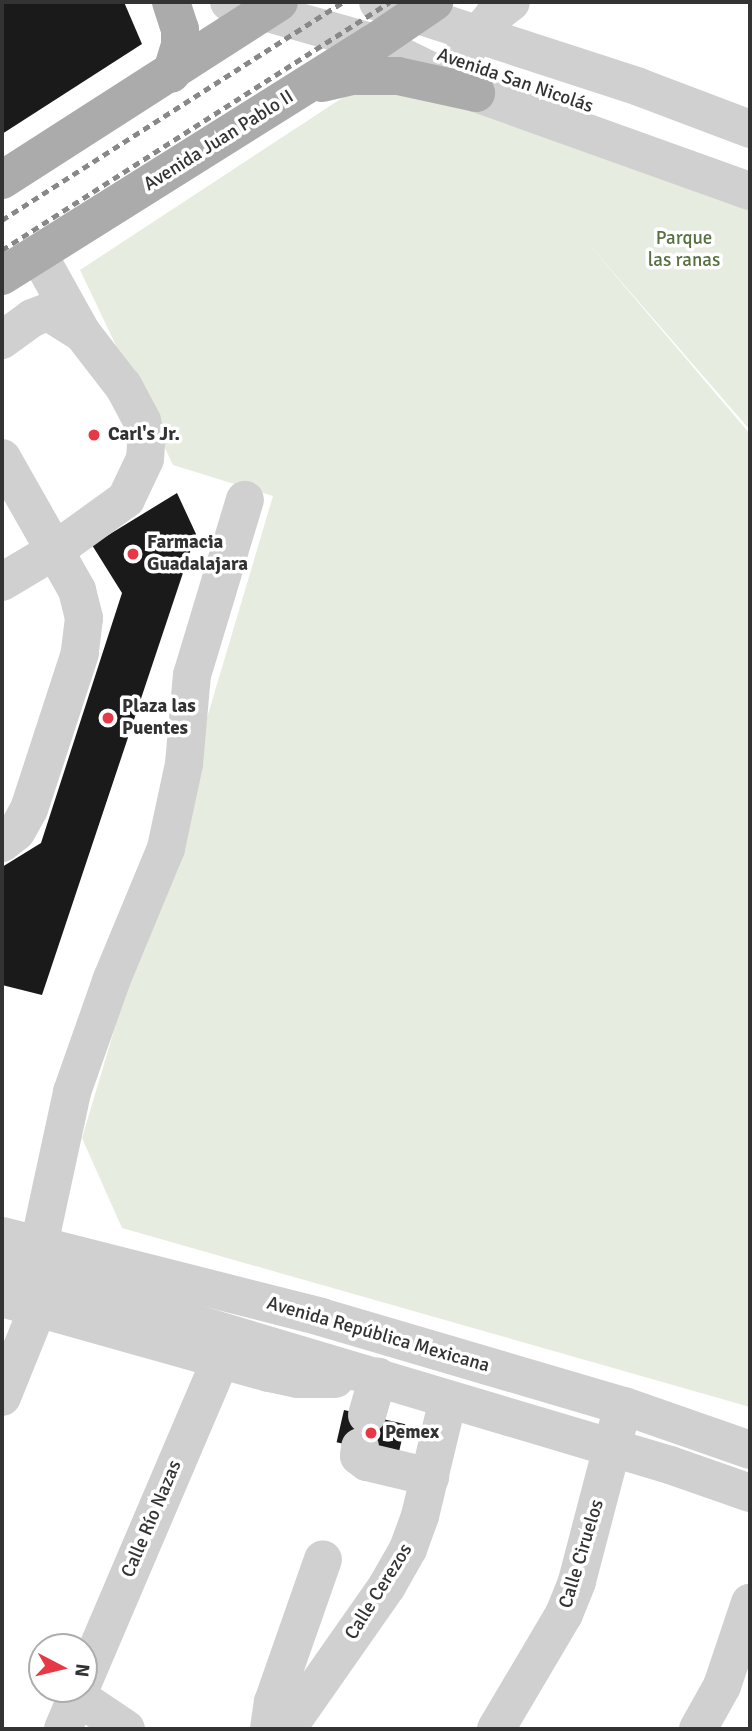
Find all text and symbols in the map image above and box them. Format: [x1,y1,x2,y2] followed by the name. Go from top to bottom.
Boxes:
[434,44,596,118] street label: Avenida San Nicolás
[140,86,298,196] street label: Avenida Juan Pablo II
[648,228,720,272] park label: Parque las ranas
[108,424,180,446] place label: Carl's Jr.
[86,427,102,443] marker: Carl's Jr.
[147,532,248,576] place label: Farmacia Guadalajara
[125,546,141,562] marker: Farmacia Guadalajara
[122,696,196,740] place label: Plaza las Puentes
[100,710,116,726] marker: Plaza las Puentes
[264,1292,492,1378] street label: Avenida República Mexicana
[385,1422,439,1444] place label: Pemex
[363,1425,379,1441] marker: Pemex
[117,1457,187,1581] street label: Calle Río Nazas
[555,1497,609,1611] street label: Calle Ciruelos
[341,1540,417,1644] street label: Calle Cerezos
[28,1633,98,1703] north arrow
[69,1662,95,1678] text: N

